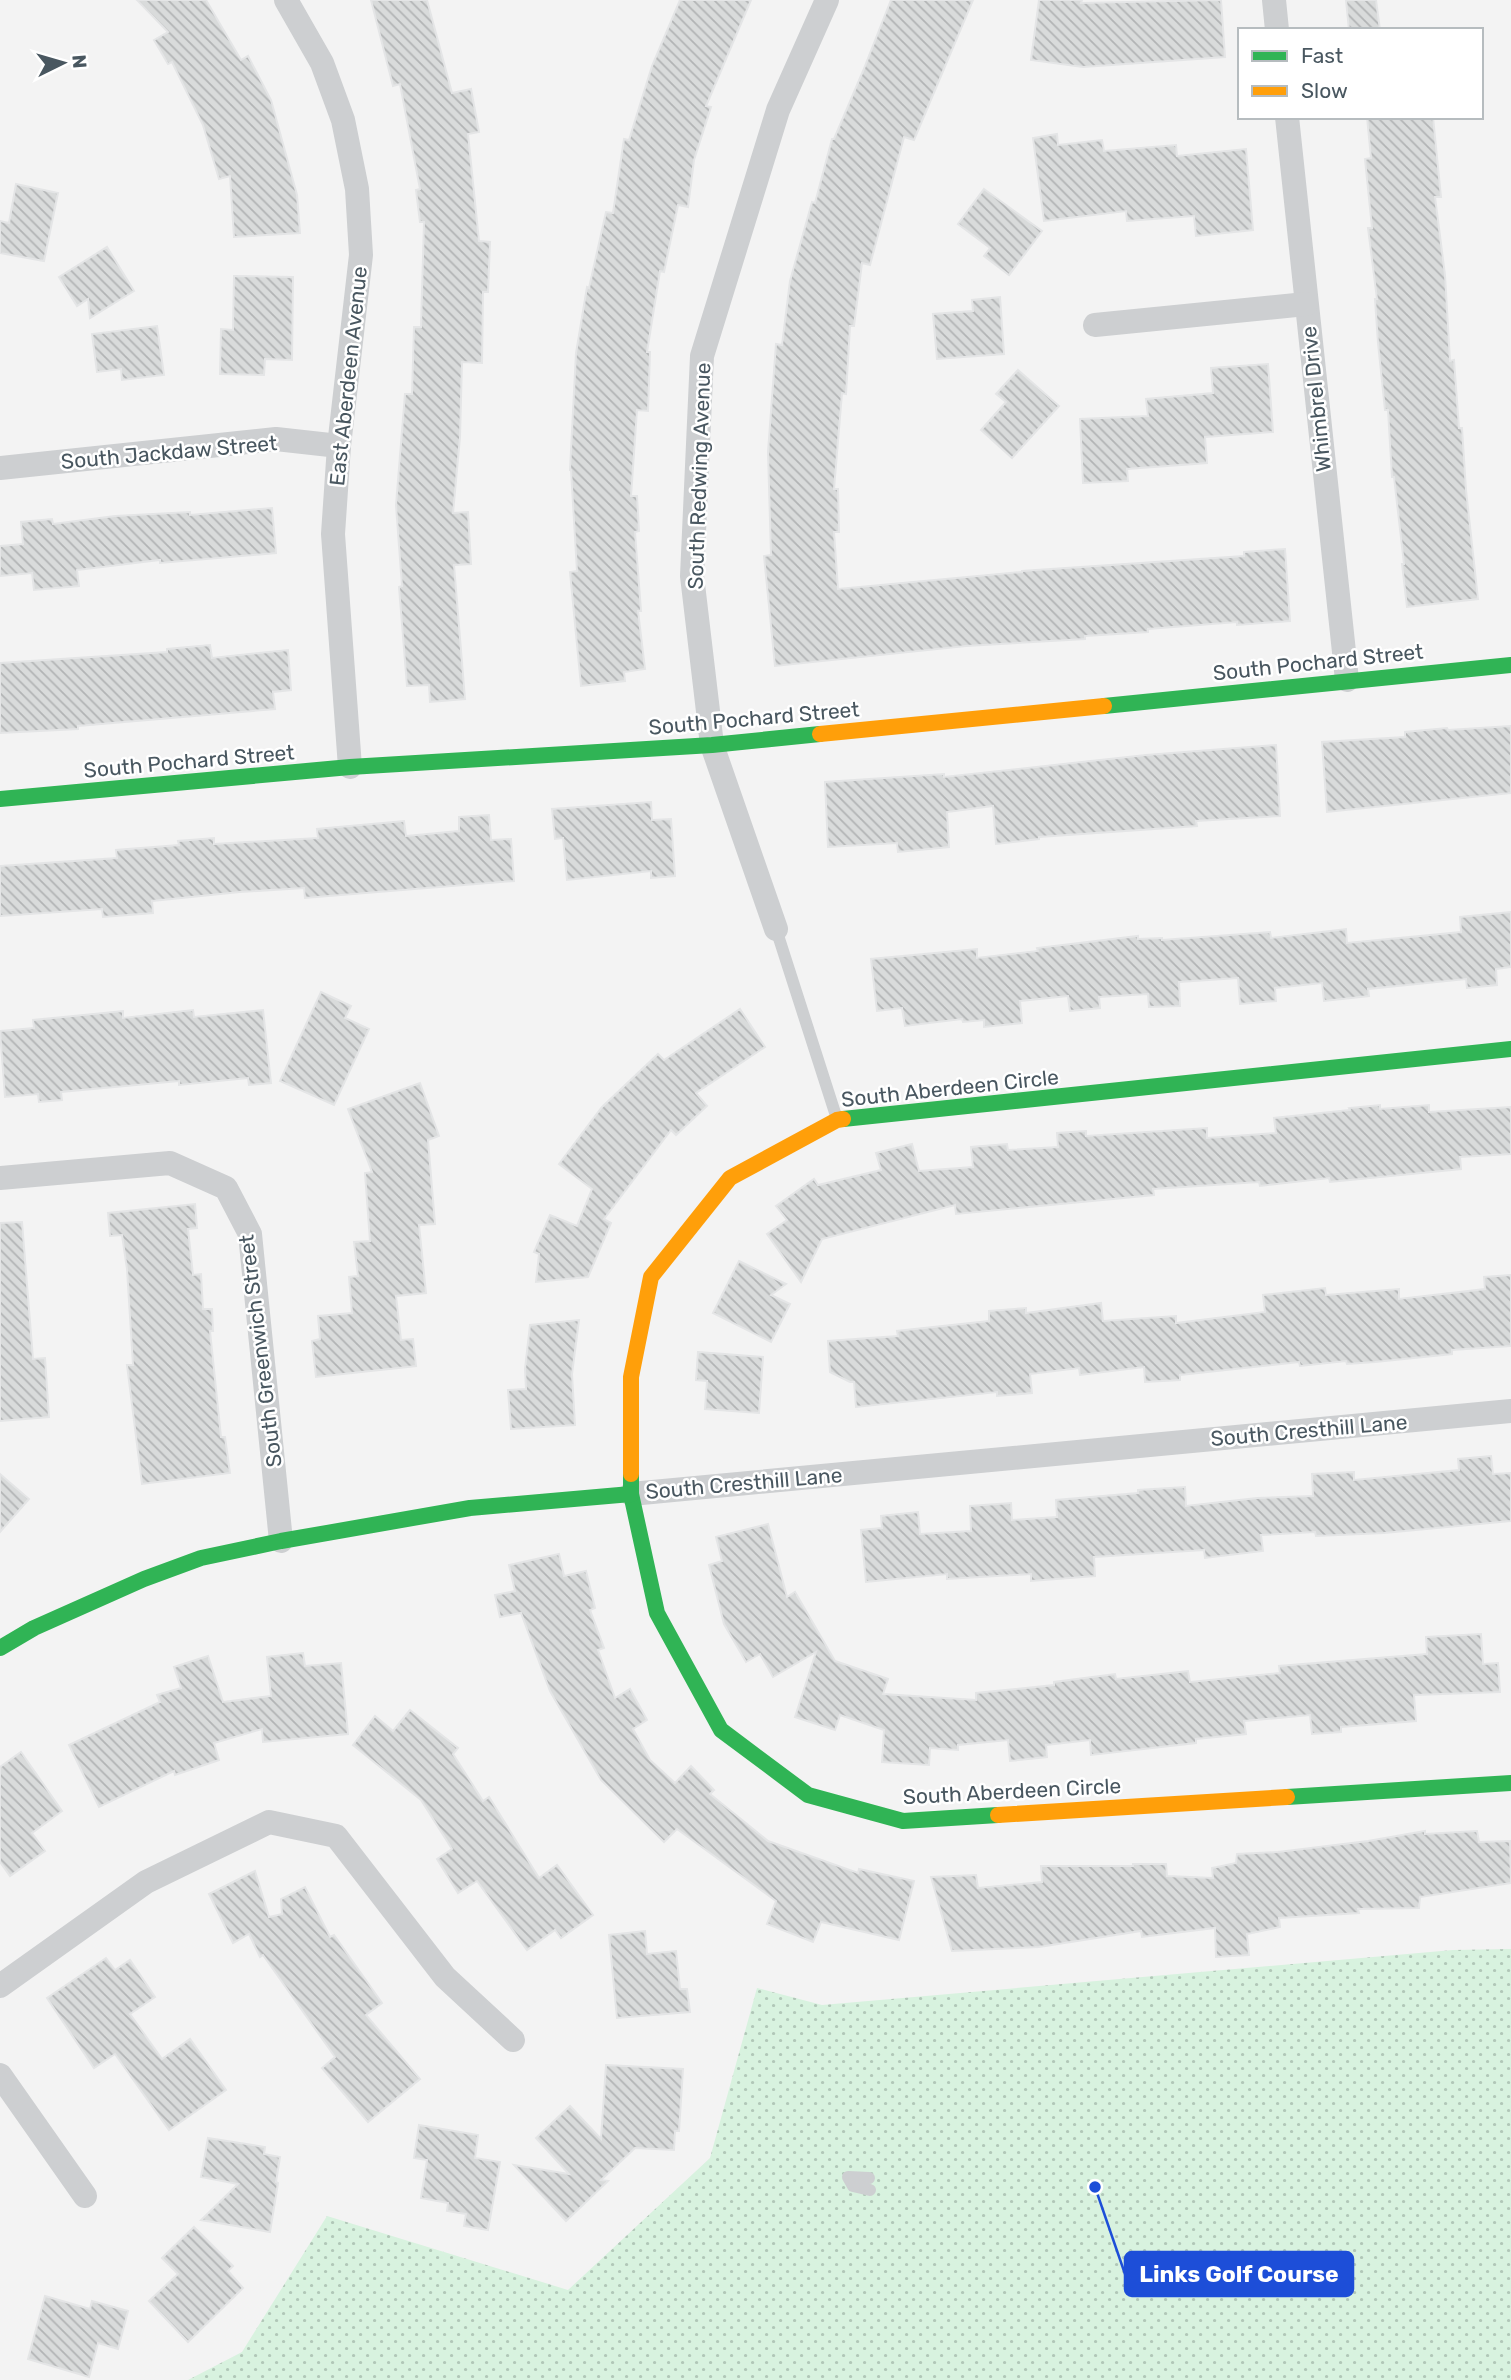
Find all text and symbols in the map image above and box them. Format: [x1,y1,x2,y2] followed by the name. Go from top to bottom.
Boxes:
[28,28,98,98] north arrow
[1238,28,1483,119] legend
[1301,43,1343,68] text: Fast
[67,54,91,69] text: N
[1301,78,1348,103] text: Slow
[324,265,372,487] street label: East Aberdeen Avenue
[1296,325,1336,473] street label: Whimbrel Drive
[683,362,715,590] street label: South Redwing Avenue
[60,430,278,474] street label: South Jackdaw Street
[1212,639,1424,685] street label: South Pochard Street
[648,696,860,740] street label: South Pochard Street
[83,739,295,783] street label: South Pochard Street
[840,1064,1060,1112] street label: South Aberdeen Circle
[233,1233,287,1469] street label: South Greenwich Street
[1210,1409,1408,1451] street label: South Cresthill Lane
[645,1462,843,1504] street label: South Cresthill Lane
[902,1773,1122,1809] street label: South Aberdeen Circle
[1125,2252,1353,2296] callout: Links Golf Course
[1139,2260,1339,2288] text: Links Golf Course

